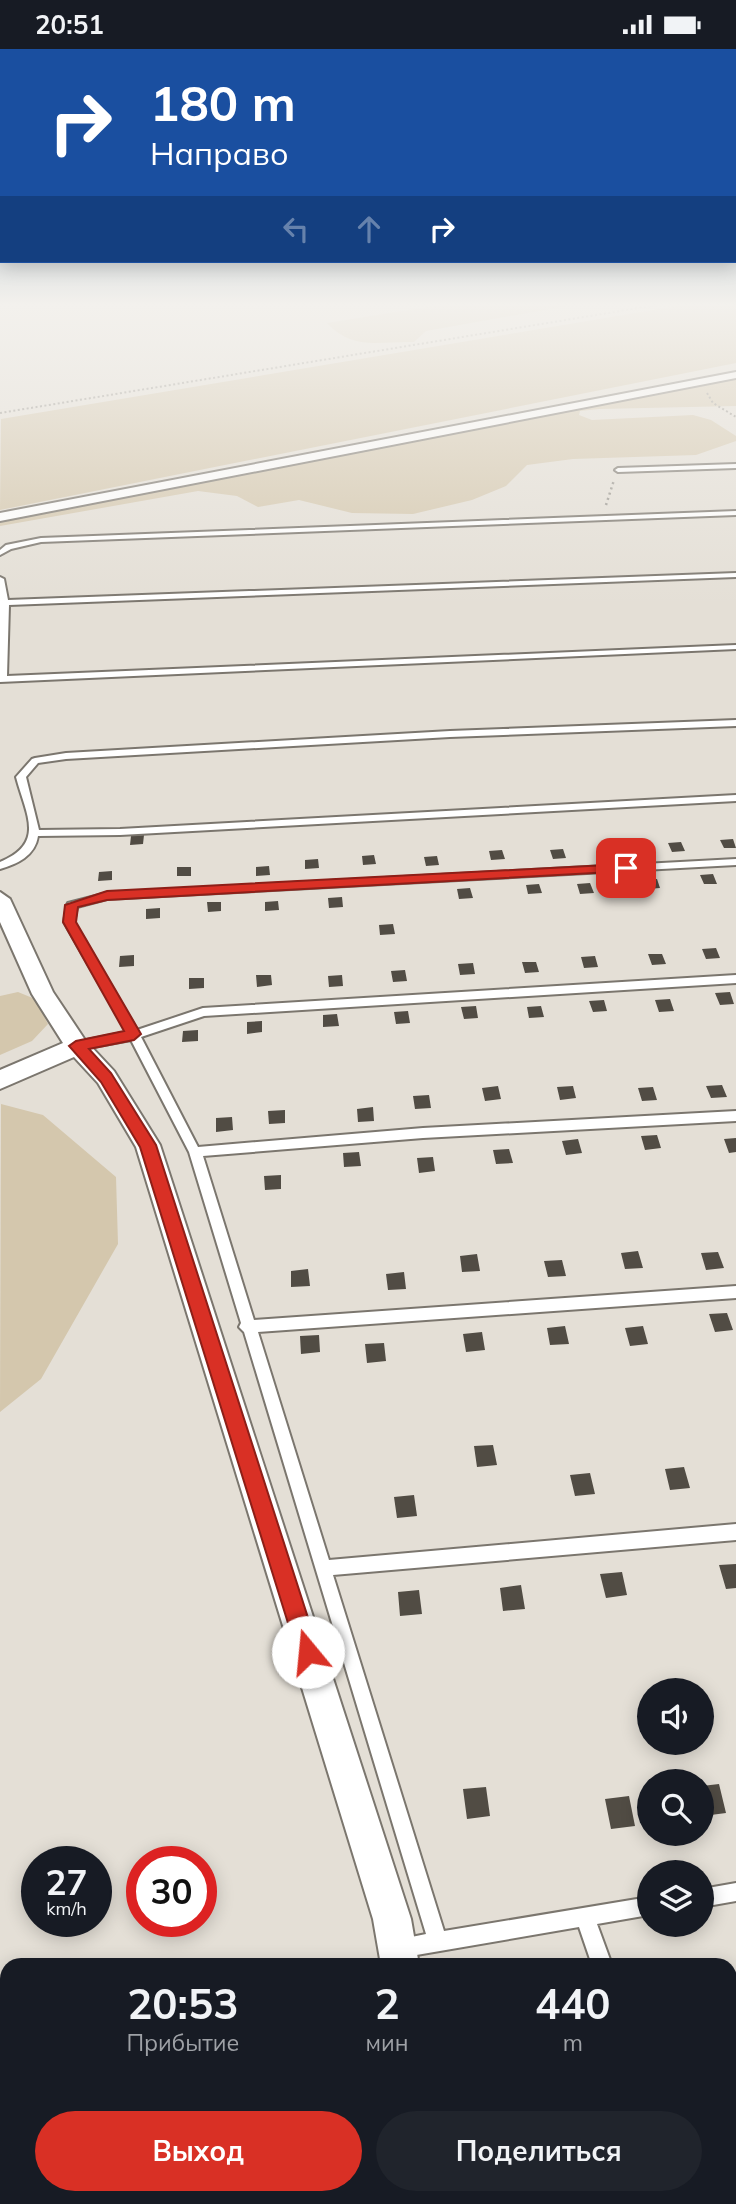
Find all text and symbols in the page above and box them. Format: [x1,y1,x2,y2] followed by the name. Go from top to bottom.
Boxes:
[35,8,104,41] text: 20:51
[150,72,296,133] text: 180 m
[35,77,126,168] icon: right
[150,133,289,173] text: Направо
[277,210,315,248] icon: left
[350,210,388,248] icon: ahead
[423,210,461,248] icon: right
[596,838,656,898] pin
[607,849,645,887] icon: arrive
[271,1615,345,1689] position arrow
[637,1678,714,1937] map controls
[637,1678,714,1755] button: sound
[637,1769,714,1846] button: search
[126,1846,217,1937] speed limit sign: 30
[45,1860,88,1904] text: 27
[637,1860,714,1937] button: layers
[46,1897,87,1920] text: km/h
[127,1977,238,2030] text: 20:53
[374,1977,400,2030] text: 2
[535,1977,611,2030] text: 440
[126,2028,239,2057] text: Прибытие
[366,2028,409,2057] text: мин
[563,2028,583,2057] text: m
[35,2111,362,2191] button: Выход
[376,2111,702,2191] button: Поделиться

